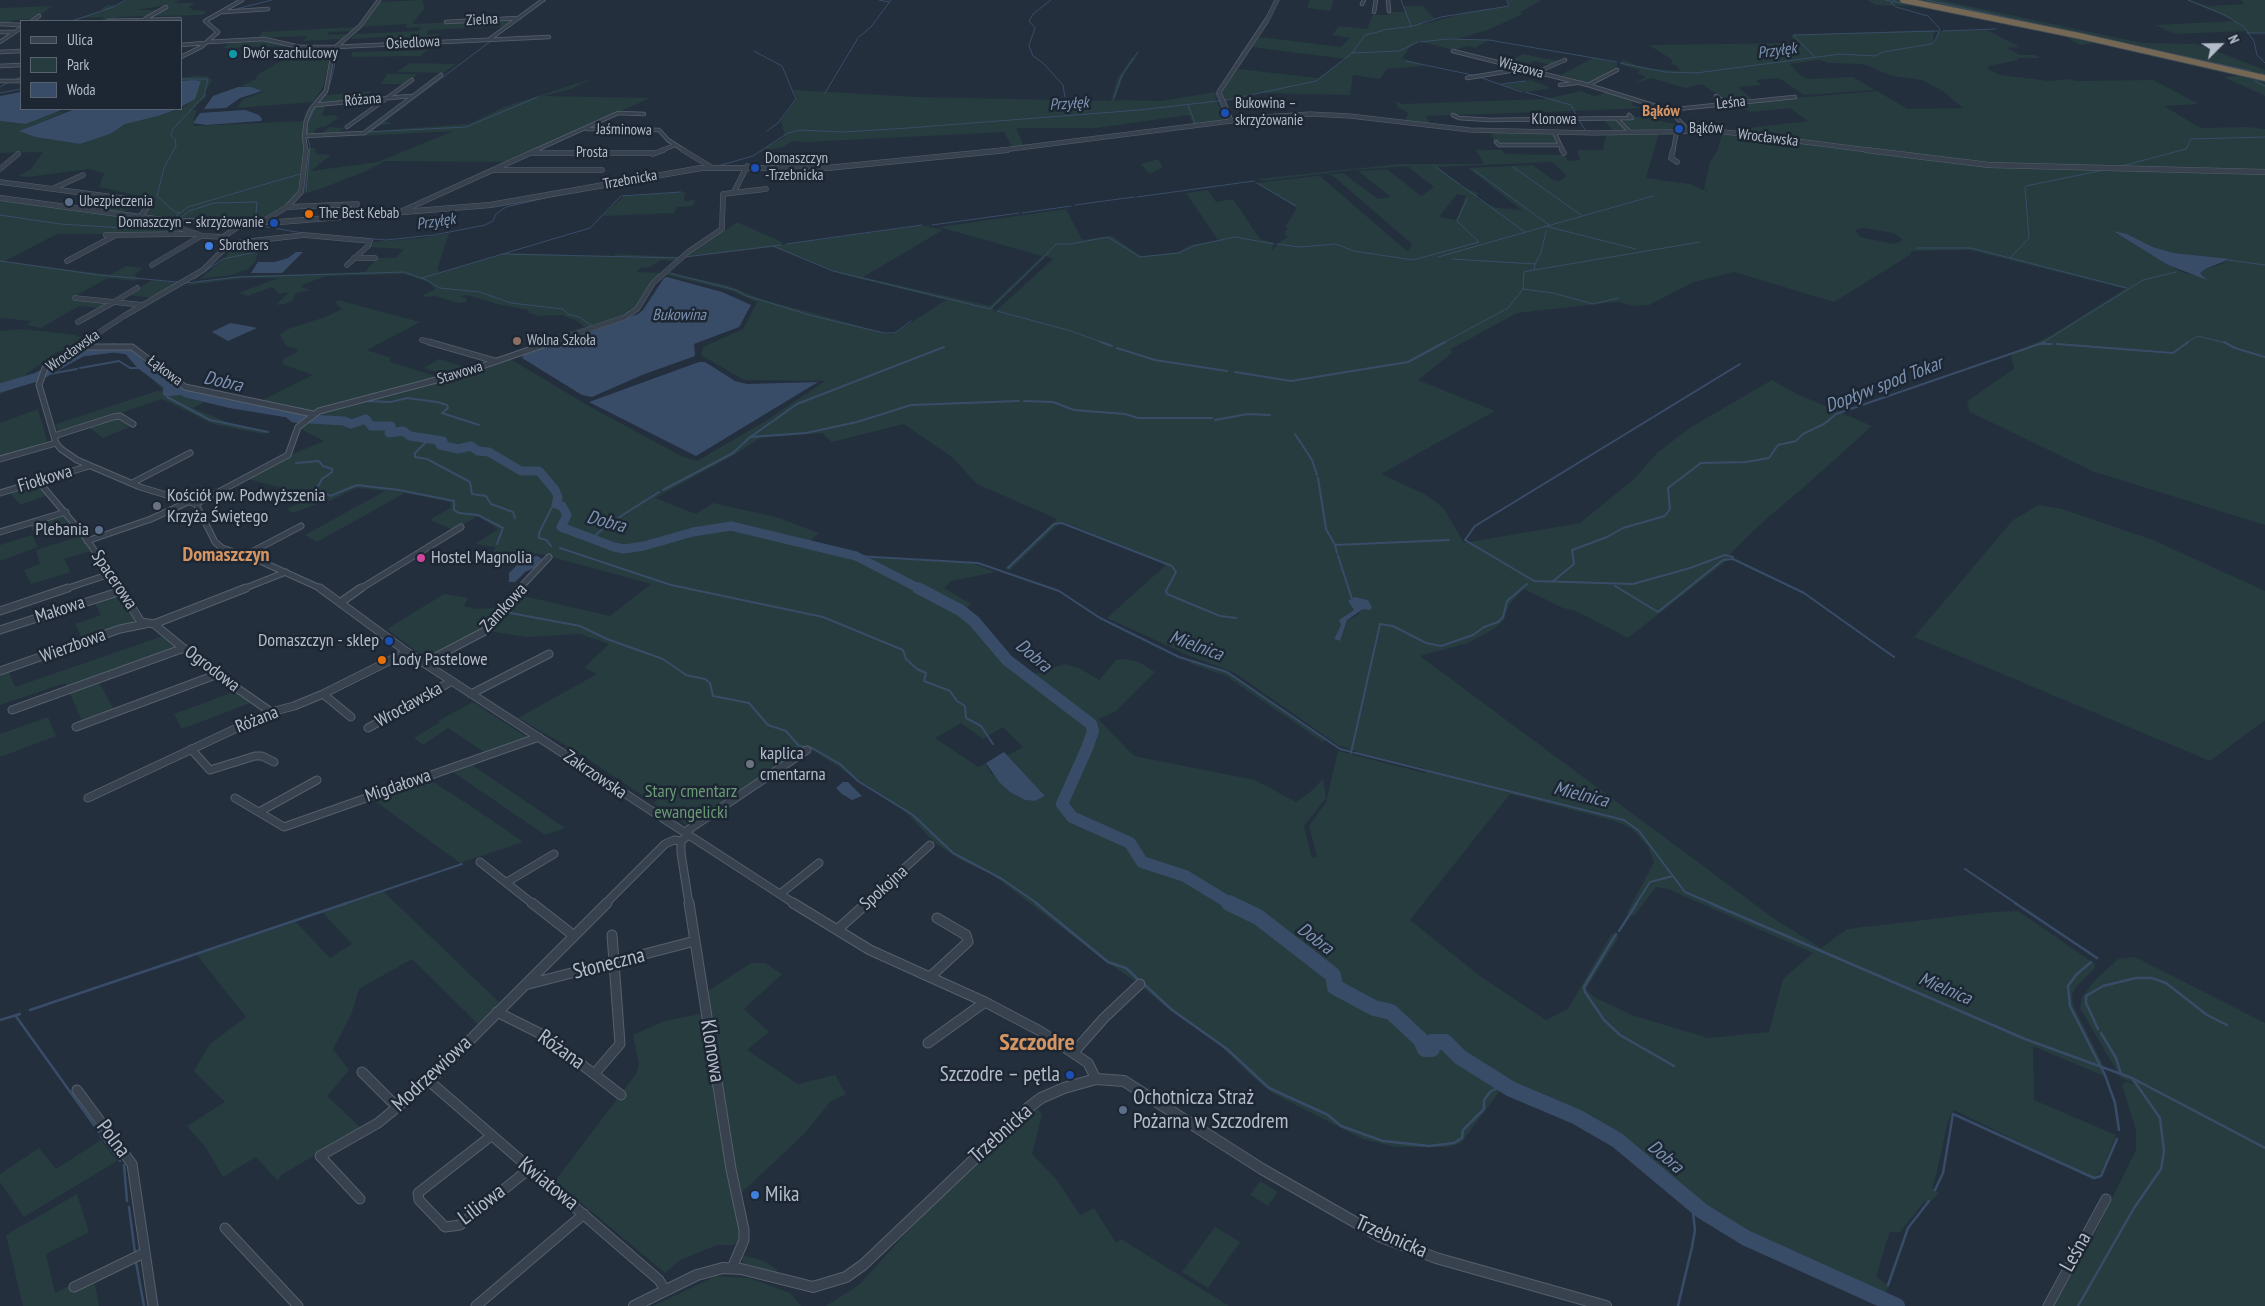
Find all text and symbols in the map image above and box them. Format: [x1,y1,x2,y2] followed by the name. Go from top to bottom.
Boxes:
[465,10,499,30] street label: Zielna
[20,20,182,110] legend
[2195,20,2245,70] north arrow
[67,30,93,49] text: Ulica
[2224,32,2244,46] text: N
[386,33,440,53] street label: Osiedlowa
[1756,39,1798,63] water label: Przyłęk
[243,45,338,63] place label: Dwór szachulcowy
[227,48,239,60] marker: Dwór szachulcowy
[1497,53,1545,83] street label: Wiązowa
[67,55,89,74] text: Park
[67,80,96,99] text: Woda
[344,89,382,111] street label: Różana
[1049,93,1089,115] water label: Przyłęk
[1715,93,1747,113] street label: Leśna
[1235,95,1303,130] place label: Bukowina – skrzyżowanie
[1642,101,1680,121] district label: Bąków
[1219,107,1231,119] marker: Bukowina – skrzyżowanie
[1531,111,1577,129] street label: Klonowa
[1689,120,1723,138] place label: Bąków
[596,121,652,139] street label: Jaśminowa
[1673,123,1685,135] marker: Bąków
[1737,125,1799,151] street label: Wrocławska
[576,144,608,162] street label: Prosta
[765,150,828,185] place label: Domaszczyn -Trzebnicka
[749,162,761,174] marker: Domaszczyn -Trzebnicka
[602,166,658,194] street label: Trzebnicka
[79,193,153,211] place label: Ubezpieczenia
[63,196,75,208] marker: Ubezpieczenia
[319,205,399,223] place label: The Best Kebab
[303,208,315,220] marker: The Best Kebab
[415,209,457,235] water label: Przyłęk
[118,214,264,232] place label: Domaszczyn – skrzyżowanie
[268,217,280,229] marker: Domaszczyn – skrzyżowanie
[219,237,269,255] place label: Sbrothers
[203,240,215,252] marker: Sbrothers
[652,305,706,325] water label: Bukowina
[43,326,103,376] street label: Wrocławska
[527,332,596,350] place label: Wolna Szkoła
[511,335,523,347] marker: Wolna Szkoła
[144,352,186,390] street label: Łąkowa
[1822,352,1946,418] water label: Dopływ spod Tokar
[435,358,485,388] street label: Stawowa
[201,366,245,398] water label: Dobra
[15,461,75,497] street label: Fiołkowa
[167,485,325,528] place label: Kościół pw. Podwyższenia Krzyża Świętego
[151,500,163,512] marker: Kościół pw. Podwyższenia Krzyża Świętego
[584,506,628,538] water label: Dobra
[35,519,89,541] place label: Plebania
[93,524,105,536] marker: Plebania
[182,543,270,567] district label: Domaszczyn
[86,546,142,614] street label: Spacerowa
[431,547,532,569] place label: Hostel Magnolia
[415,552,427,564] marker: Hostel Magnolia
[476,579,532,637] street label: Zamkowa
[32,592,88,628] street label: Makowa
[37,624,109,668] street label: Wierzbowa
[1166,626,1226,666] water label: Mielnica
[258,630,379,652] place label: Domaszczyn - sklep
[383,635,395,647] marker: Domaszczyn - sklep
[1011,635,1055,677] water label: Dobra
[180,641,244,697] street label: Ogrodowa
[392,649,488,671] place label: Lody Pastelowe
[376,654,388,666] marker: Lody Pastelowe
[372,678,446,732] street label: Wrocławska
[232,702,282,738] street label: Różana
[760,743,826,786] place label: kaplica cmentarna
[559,746,631,804] street label: Zakrzowska
[744,758,756,770] marker: kaplica cmentarna
[362,765,434,807] street label: Migdałowa
[1551,777,1611,813] water label: Mielnica
[645,781,737,824] park label: Stary cmentarz ewangelicki
[856,861,912,915] street label: Spokojna
[1292,918,1338,960] water label: Dobra
[570,943,648,985] street label: Słoneczna
[1915,968,1975,1010] water label: Mielnica
[695,1018,729,1084] street label: Klonowa
[533,1025,589,1075] street label: Różana
[999,1029,1075,1057] district label: Szczodre
[387,1031,477,1117] street label: Modrzewiowa
[940,1062,1060,1088] place label: Szczodre – pętla
[1064,1069,1076,1081] marker: Szczodre – pętla
[1133,1085,1288,1135] place label: Ochotnicza Straż Pożarna w Szczodrem
[964,1099,1038,1169] street label: Trzebnicka
[1117,1104,1129,1116] marker: Ochotnicza Straż Pożarna w Szczodrem
[91,1115,135,1163] street label: Polna
[1643,1136,1687,1178] water label: Dobra
[513,1152,583,1216] street label: Kwiatowa
[453,1179,511,1231] street label: Liliowa
[765,1182,799,1208] place label: Mika
[749,1189,761,1201] marker: Mika
[1351,1210,1431,1264] street label: Trzebnicka
[2055,1228,2097,1276] street label: Leśna

